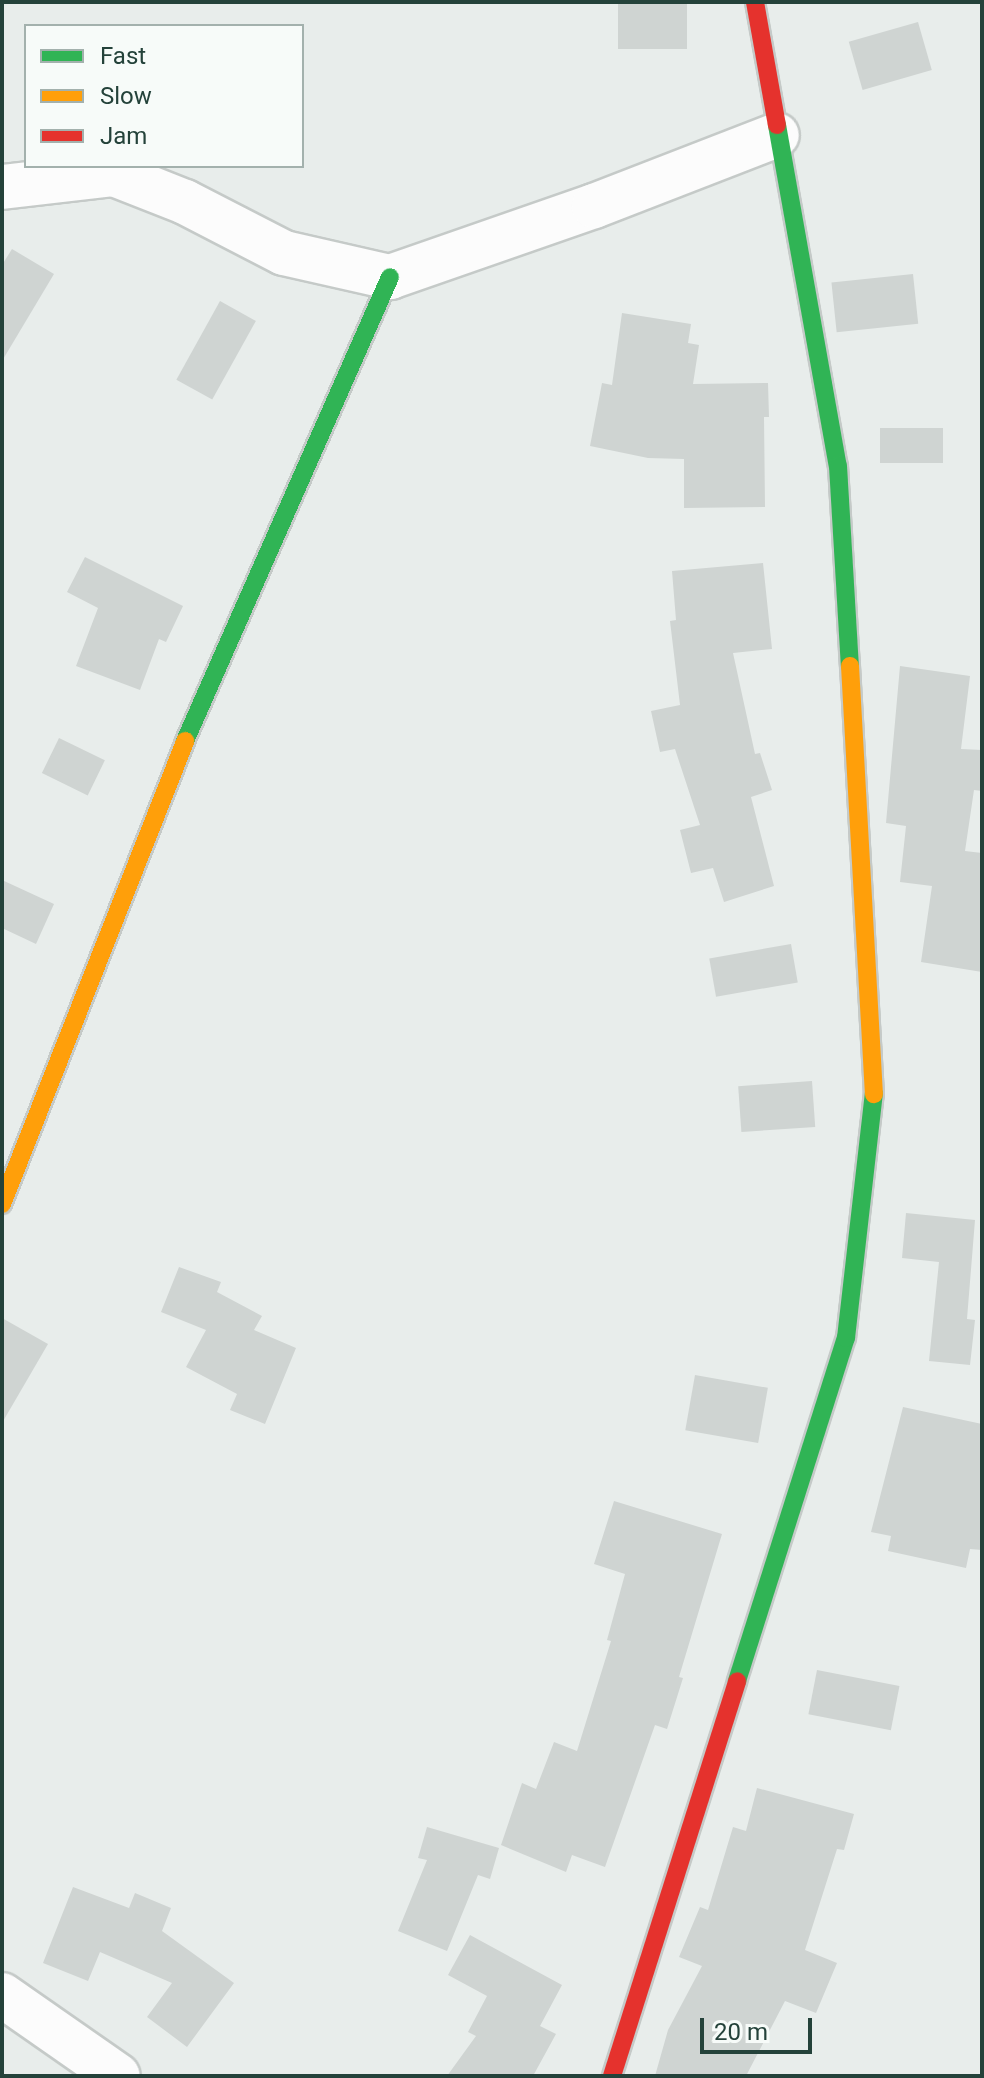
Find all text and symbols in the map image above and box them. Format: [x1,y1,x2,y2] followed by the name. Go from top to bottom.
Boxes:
[24,24,304,168] legend
[100,42,146,70] text: Fast
[100,82,152,110] text: Slow
[100,122,147,150] text: Jam
[704,2002,816,2052] scale bar
[714,2018,768,2046] text: 20 m

